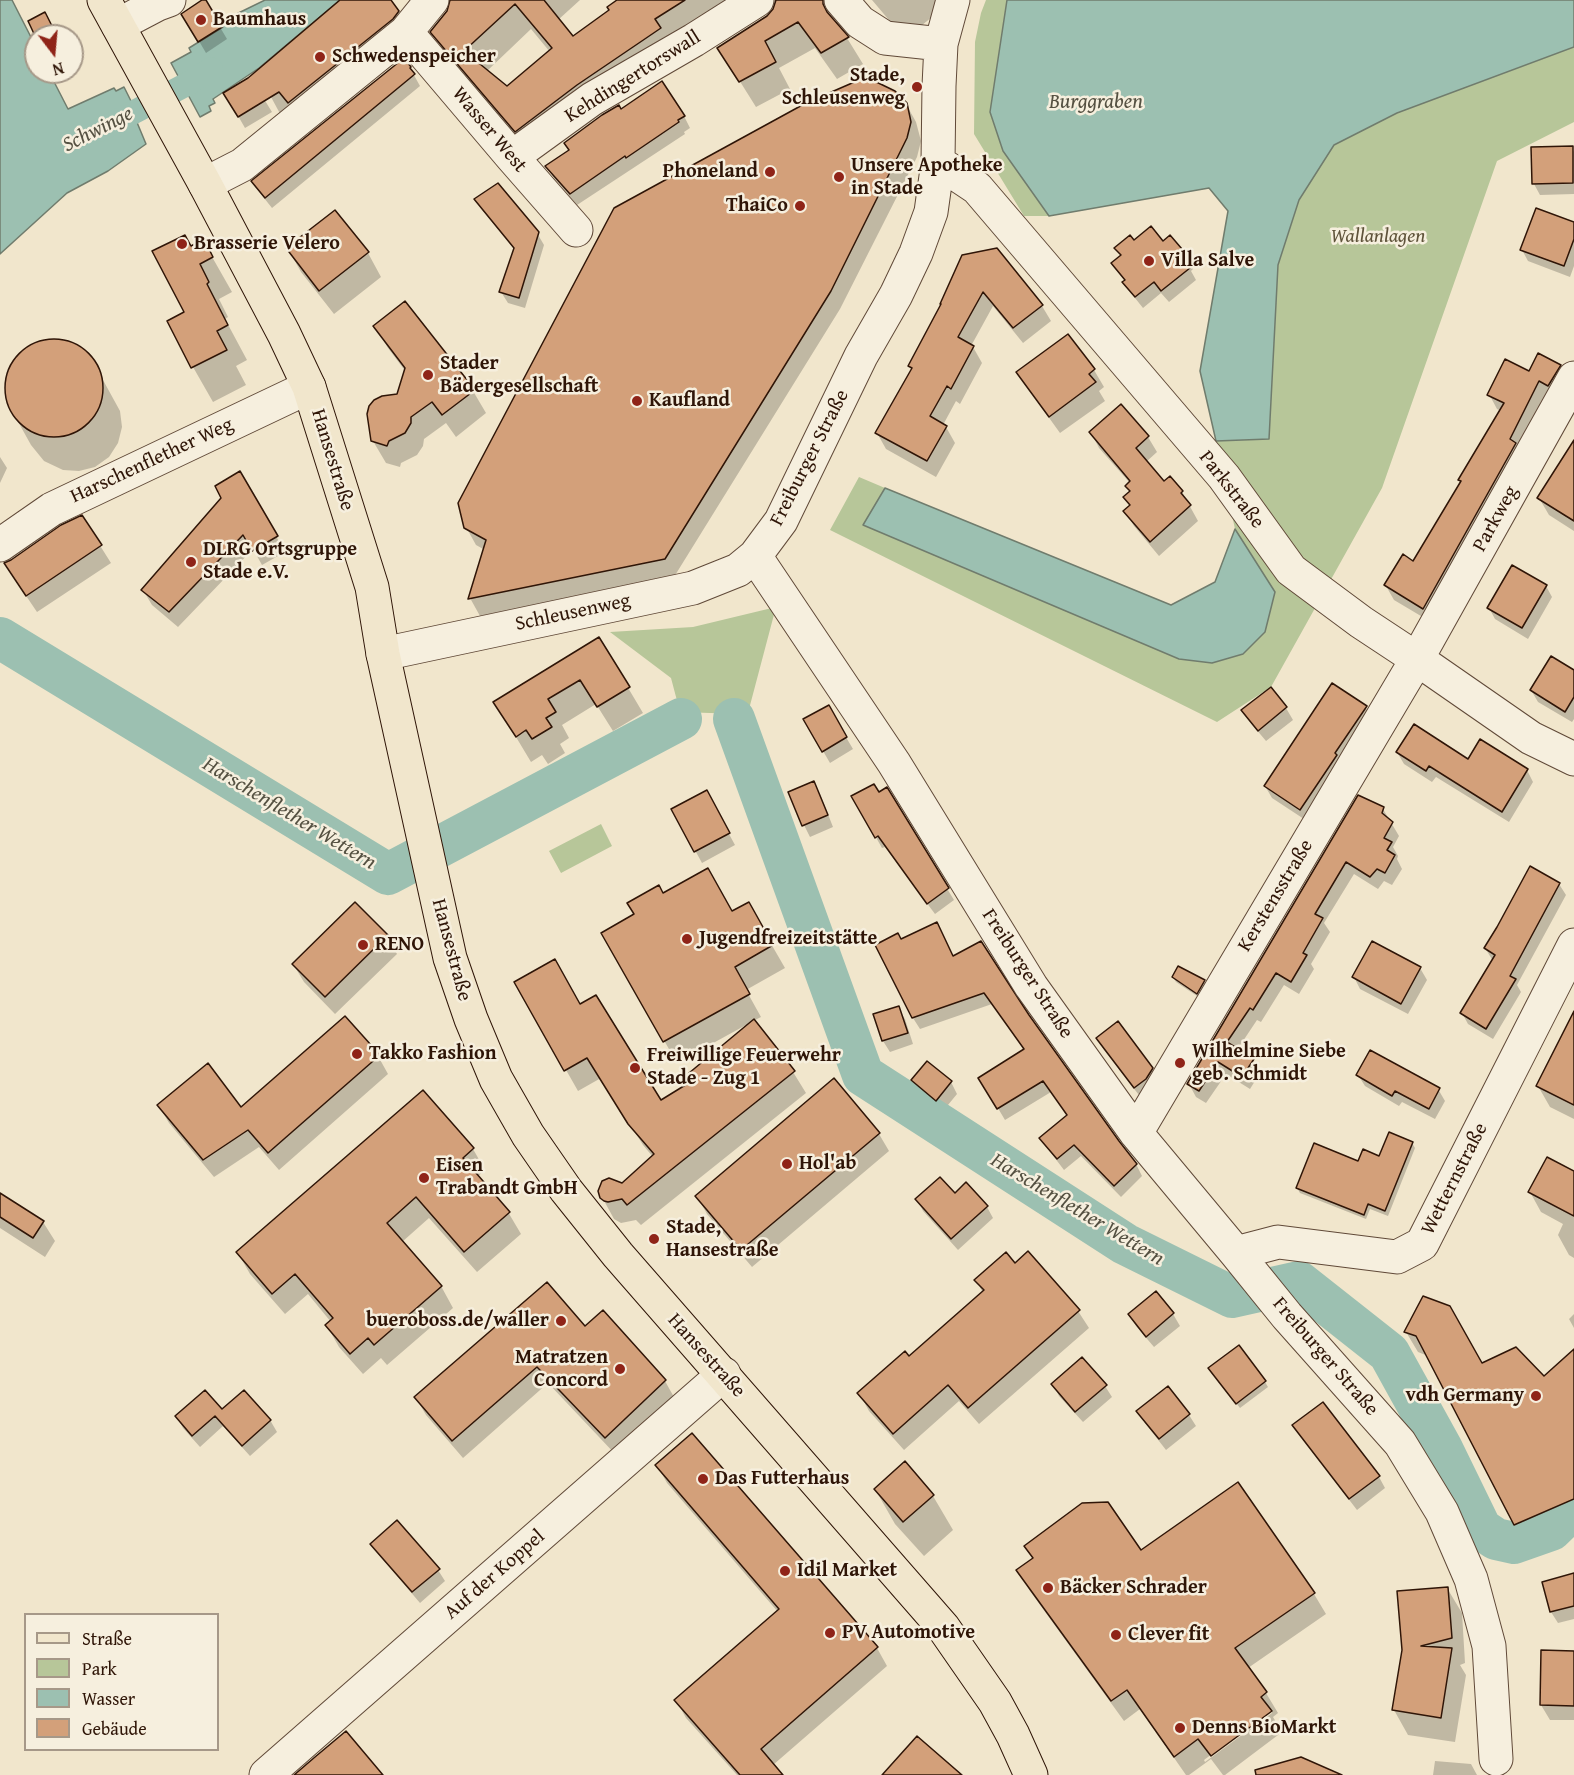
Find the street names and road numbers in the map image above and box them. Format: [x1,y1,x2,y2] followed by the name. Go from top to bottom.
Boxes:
[561,26,705,128] street label: Kehdingertorswall
[446,82,532,178] street label: Wasser West
[765,386,855,530] street label: Freiburger Straße
[305,406,359,514] street label: Hansestraße
[67,413,237,509] street label: Harschenflether Weg
[1193,446,1269,534] street label: Parkstraße
[1468,482,1524,556] street label: Parkweg
[513,589,633,637] street label: Schleusenweg
[1233,836,1319,956] street label: Kerstensstraße
[426,896,476,1004] street label: Hansestraße
[976,905,1078,1043] street label: Freiburger Straße
[1417,1119,1493,1239] street label: Wetternstraße
[1267,1293,1383,1421] street label: Freiburger Straße
[662,1309,750,1403] street label: Hansestraße
[440,1525,550,1625] street label: Auf der Koppel

